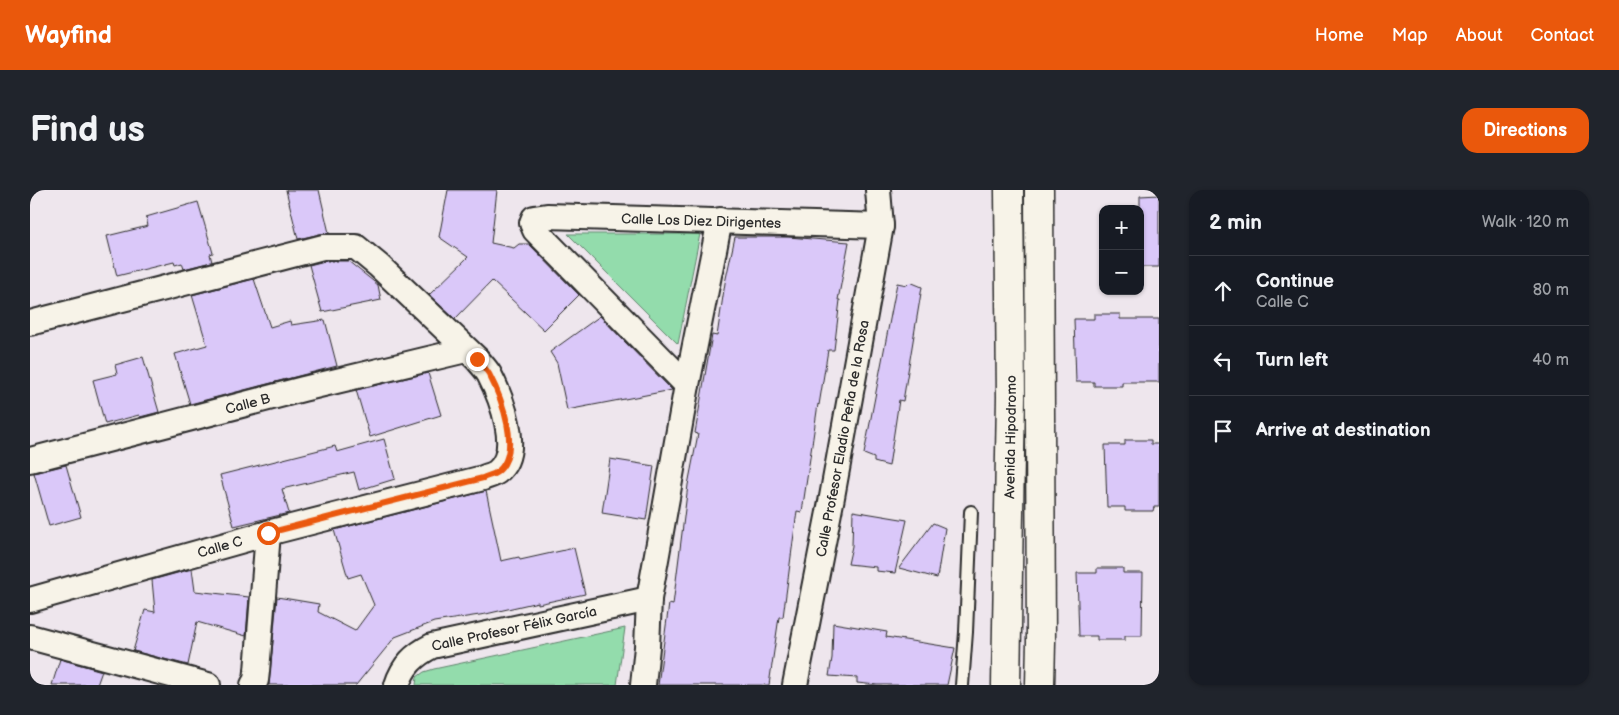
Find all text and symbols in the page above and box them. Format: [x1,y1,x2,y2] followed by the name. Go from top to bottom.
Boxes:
[25,21,112,50] text: Wayfind
[1315,25,1364,46] text: Home
[1392,25,1428,46] text: Map
[1456,25,1503,46] text: About
[1531,25,1594,46] text: Contact
[1462,108,1589,153] button: Directions
[30,109,145,152] text: Find us
[1099,205,1144,295] map controls
[1099,205,1144,250] button: +
[621,210,781,232] street label: Calle Los Diez Dirigentes
[1209,210,1262,235] text: 2 min
[1482,213,1569,232] text: Walk · 120 m
[1099,250,1144,295] button: −
[1256,270,1334,293] text: Continue
[1209,277,1237,305] icon: ahead
[1533,281,1569,300] text: 80 m
[1256,293,1309,312] text: Calle C
[812,319,872,558] street label: Calle Profesor Eladio Peña de la Rosa
[1209,347,1237,375] icon: left
[466,348,489,371] route end
[1256,349,1328,372] text: Turn left
[1532,351,1569,370] text: 40 m
[1001,375,1020,499] street label: Avenida Hipodromo
[223,389,272,417] street label: Calle B
[1209,417,1237,445] icon: arrive
[1256,419,1431,442] text: Arrive at destination
[257,522,280,545] route start
[196,532,245,562] street label: Calle C
[430,602,598,654] street label: Calle Profesor Félix García

